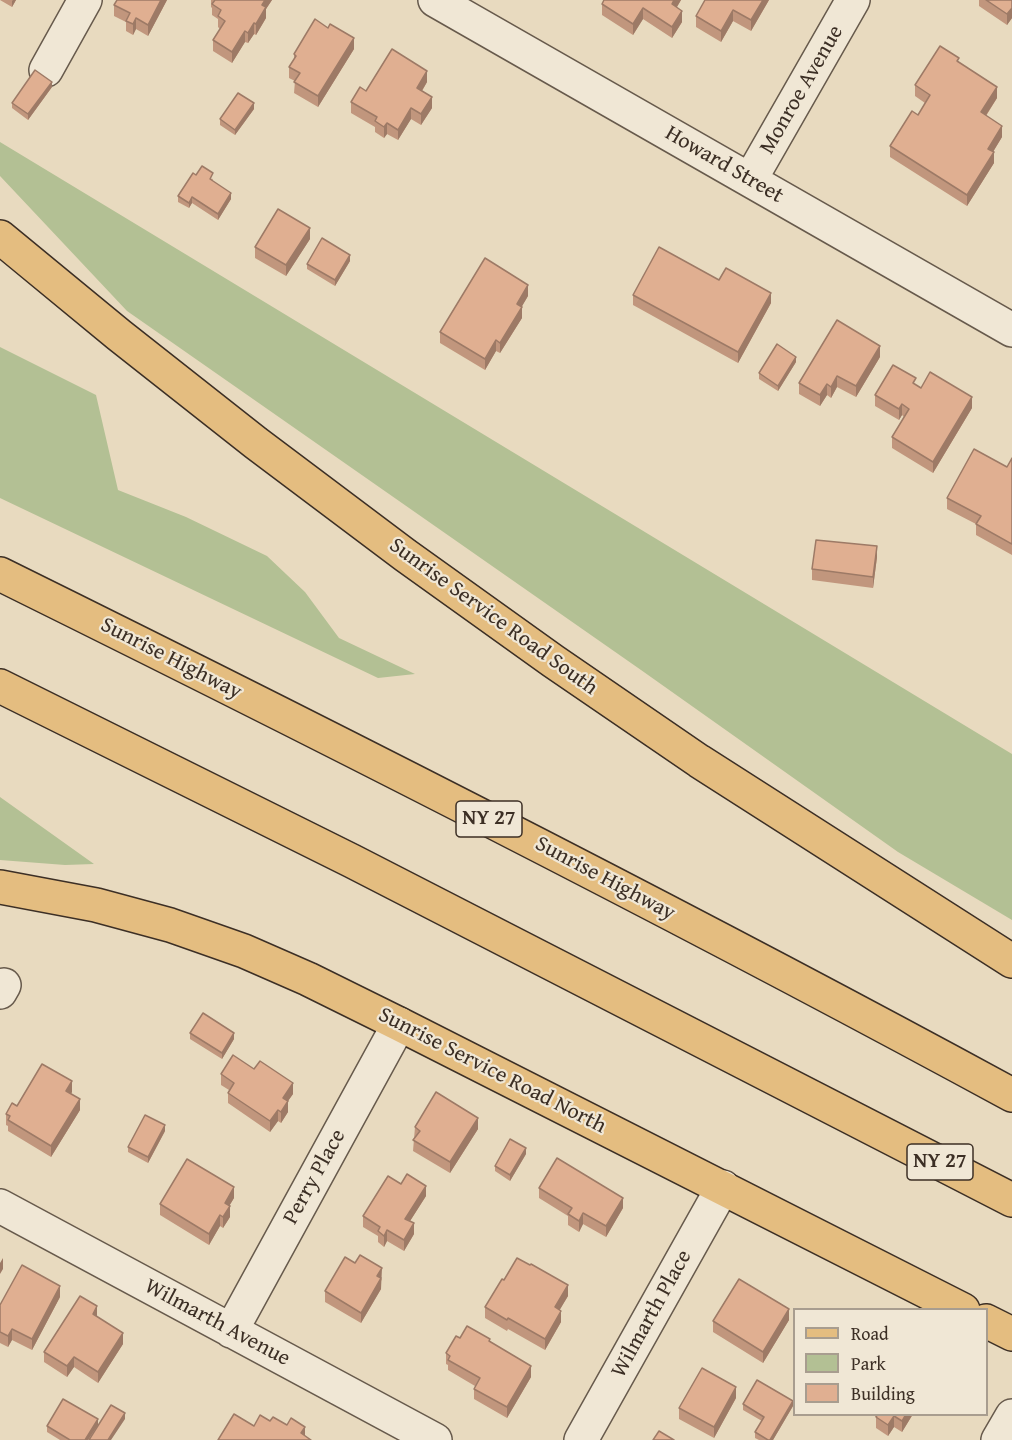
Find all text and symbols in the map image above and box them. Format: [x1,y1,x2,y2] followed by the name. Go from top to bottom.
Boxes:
[754,21,850,159] street label: Monroe Avenue
[660,121,788,209] street label: Howard Street
[384,532,602,702] street label: Sunrise Service Road South
[96,612,246,706] street label: Sunrise Highway
[456,801,522,837] road number: NY 27
[530,831,680,927] street label: Sunrise Highway
[374,1002,610,1140] street label: Sunrise Service Road North
[278,1125,352,1229] street label: Perry Place
[907,1144,973,1180] road number: NY 27
[606,1246,698,1382] street label: Wilmarth Place
[140,1274,294,1372] street label: Wilmarth Avenue
[793,1308,988,1416] legend
[851,1320,889,1347] text: Road
[851,1350,886,1377] text: Park
[851,1380,915,1407] text: Building

